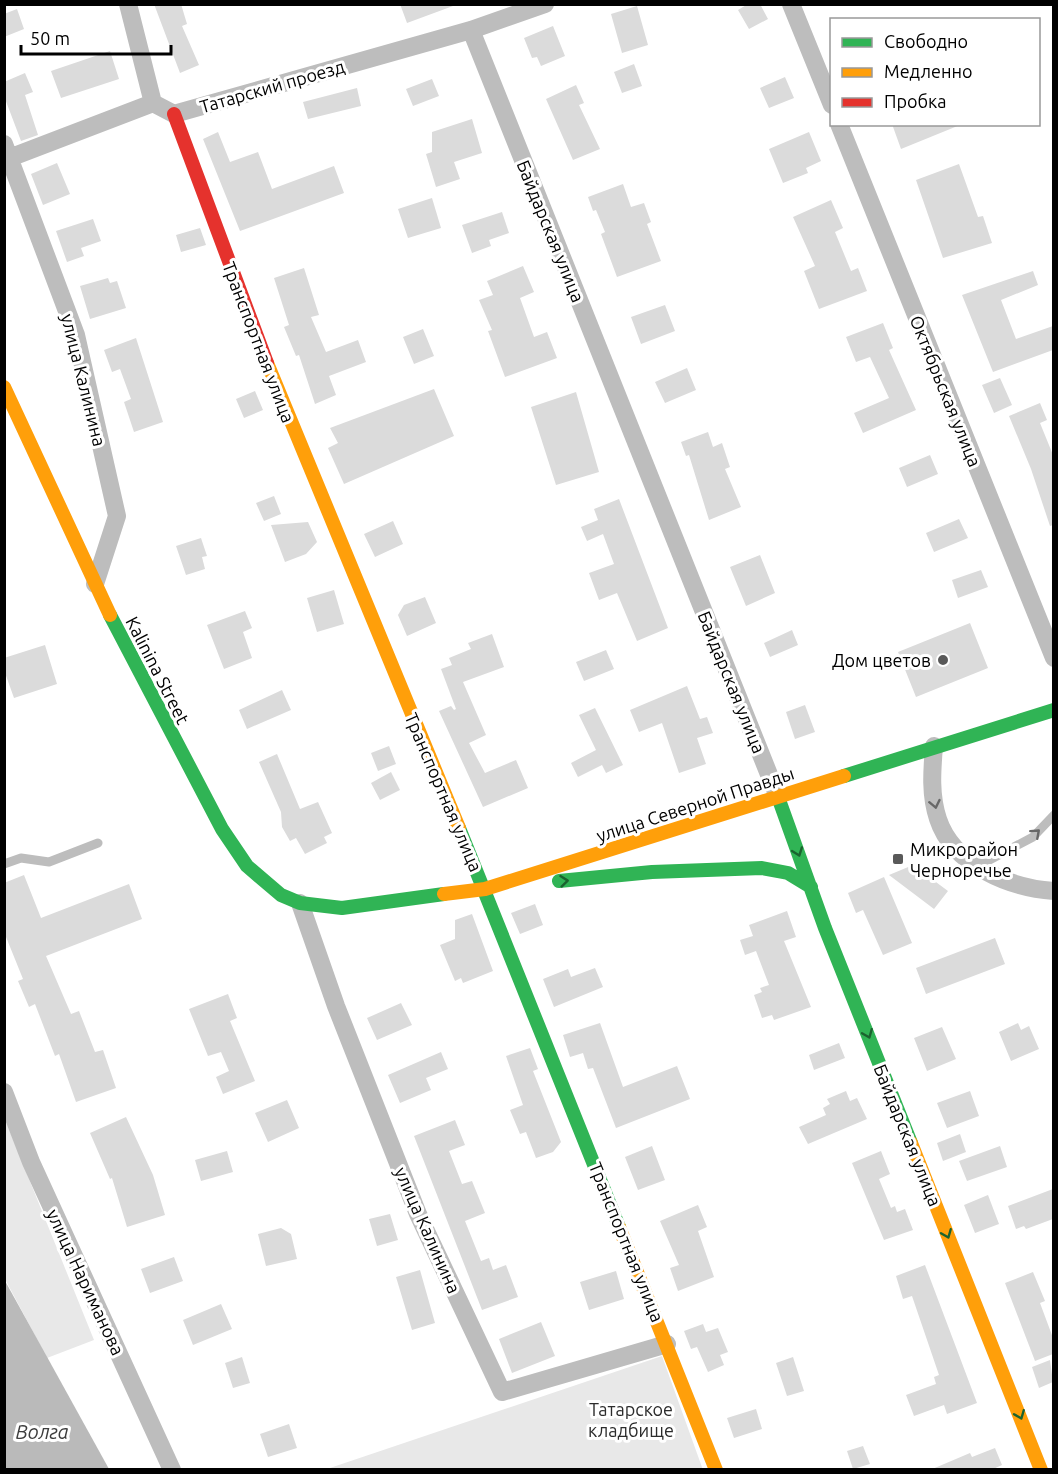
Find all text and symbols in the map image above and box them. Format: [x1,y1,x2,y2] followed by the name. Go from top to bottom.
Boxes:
[21,18,171,56] scale bar
[830,18,1040,126] legend
[30,28,70,48] text: 50 m
[884,31,968,51] text: Свободно
[197,56,347,116] street label: Татарский проезд
[884,61,973,81] text: Медленно
[884,91,947,111] text: Пробка
[513,157,589,305] street label: Байдарская улица
[219,259,299,425] street label: Транспортная улица
[58,312,110,448] street label: улица Калинина
[907,312,985,470] street label: Октябрьская улица
[694,608,770,756] street label: Байдарская улица
[122,613,194,727] street label: Kalinina Street
[832,650,931,670] place label: Дом цветов
[936,653,950,667] marker: Дом цветов
[401,710,487,874] street label: Транспортная улица
[594,763,796,845] street label: улица Северной Правды
[928,799,941,809] one-way arrow
[1029,829,1040,840] one-way arrow
[910,839,1018,880] place label: Микрорайон Черноречье
[790,846,803,856] one-way arrow
[891,852,905,866] marker: Микрорайон Черноречье
[560,875,569,888] one-way arrow
[860,1028,873,1038] one-way arrow
[870,1061,946,1209] street label: Байдарская улица
[586,1159,668,1325] street label: Транспортная улица
[391,1164,465,1296] street label: улица Калинина
[43,1206,129,1358] street label: улица Нариманова
[940,1229,953,1239] one-way arrow
[588,1399,674,1440] park label: Татарское кладбище
[1012,1410,1025,1420] one-way arrow
[15,1420,69,1443] water label: Волга

